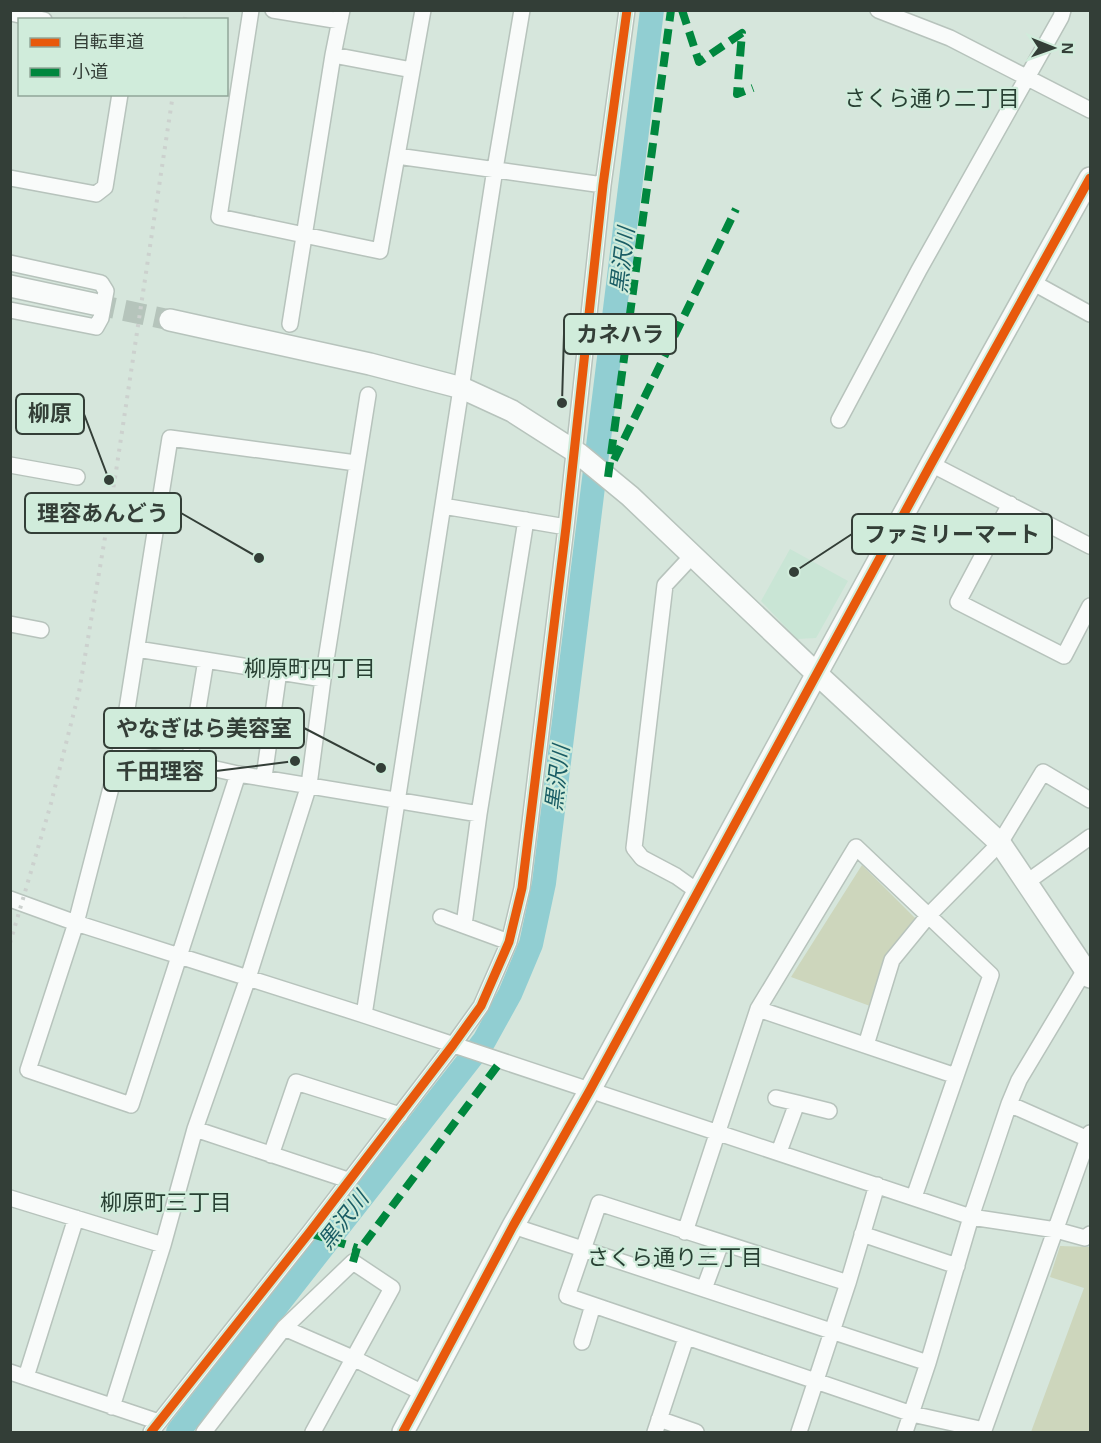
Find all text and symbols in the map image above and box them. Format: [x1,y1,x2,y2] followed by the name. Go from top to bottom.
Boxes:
[18,18,228,96] legend
[1023,18,1083,78] north arrow
[72,32,144,52] text: 自転車道
[1059,42,1076,54] text: N
[72,62,108,82] text: 小道
[844,86,1020,111] district label: さくら通り二丁目
[606,224,639,294] water label: 黒沢川
[564,314,676,354] callout: カネハラ
[576,322,664,347] text: カネハラ
[16,394,84,434] callout: 柳原
[28,401,72,426] text: 柳原
[25,493,181,533] callout: 理容あんどう
[37,501,169,526] text: 理容あんどう
[852,514,1052,554] callout: ファミリーマート
[864,522,1040,547] text: ファミリーマート
[244,656,376,681] district label: 柳原町四丁目
[104,708,304,748] callout: やなぎはら美容室
[116,716,292,741] text: やなぎはら美容室
[541,742,574,812] water label: 黒沢川
[104,751,216,791] callout: 千田理容
[116,759,204,784] text: 千田理容
[313,1185,375,1254] water label: 黒沢川
[100,1190,232,1215] district label: 柳原町三丁目
[587,1245,763,1270] district label: さくら通り三丁目

